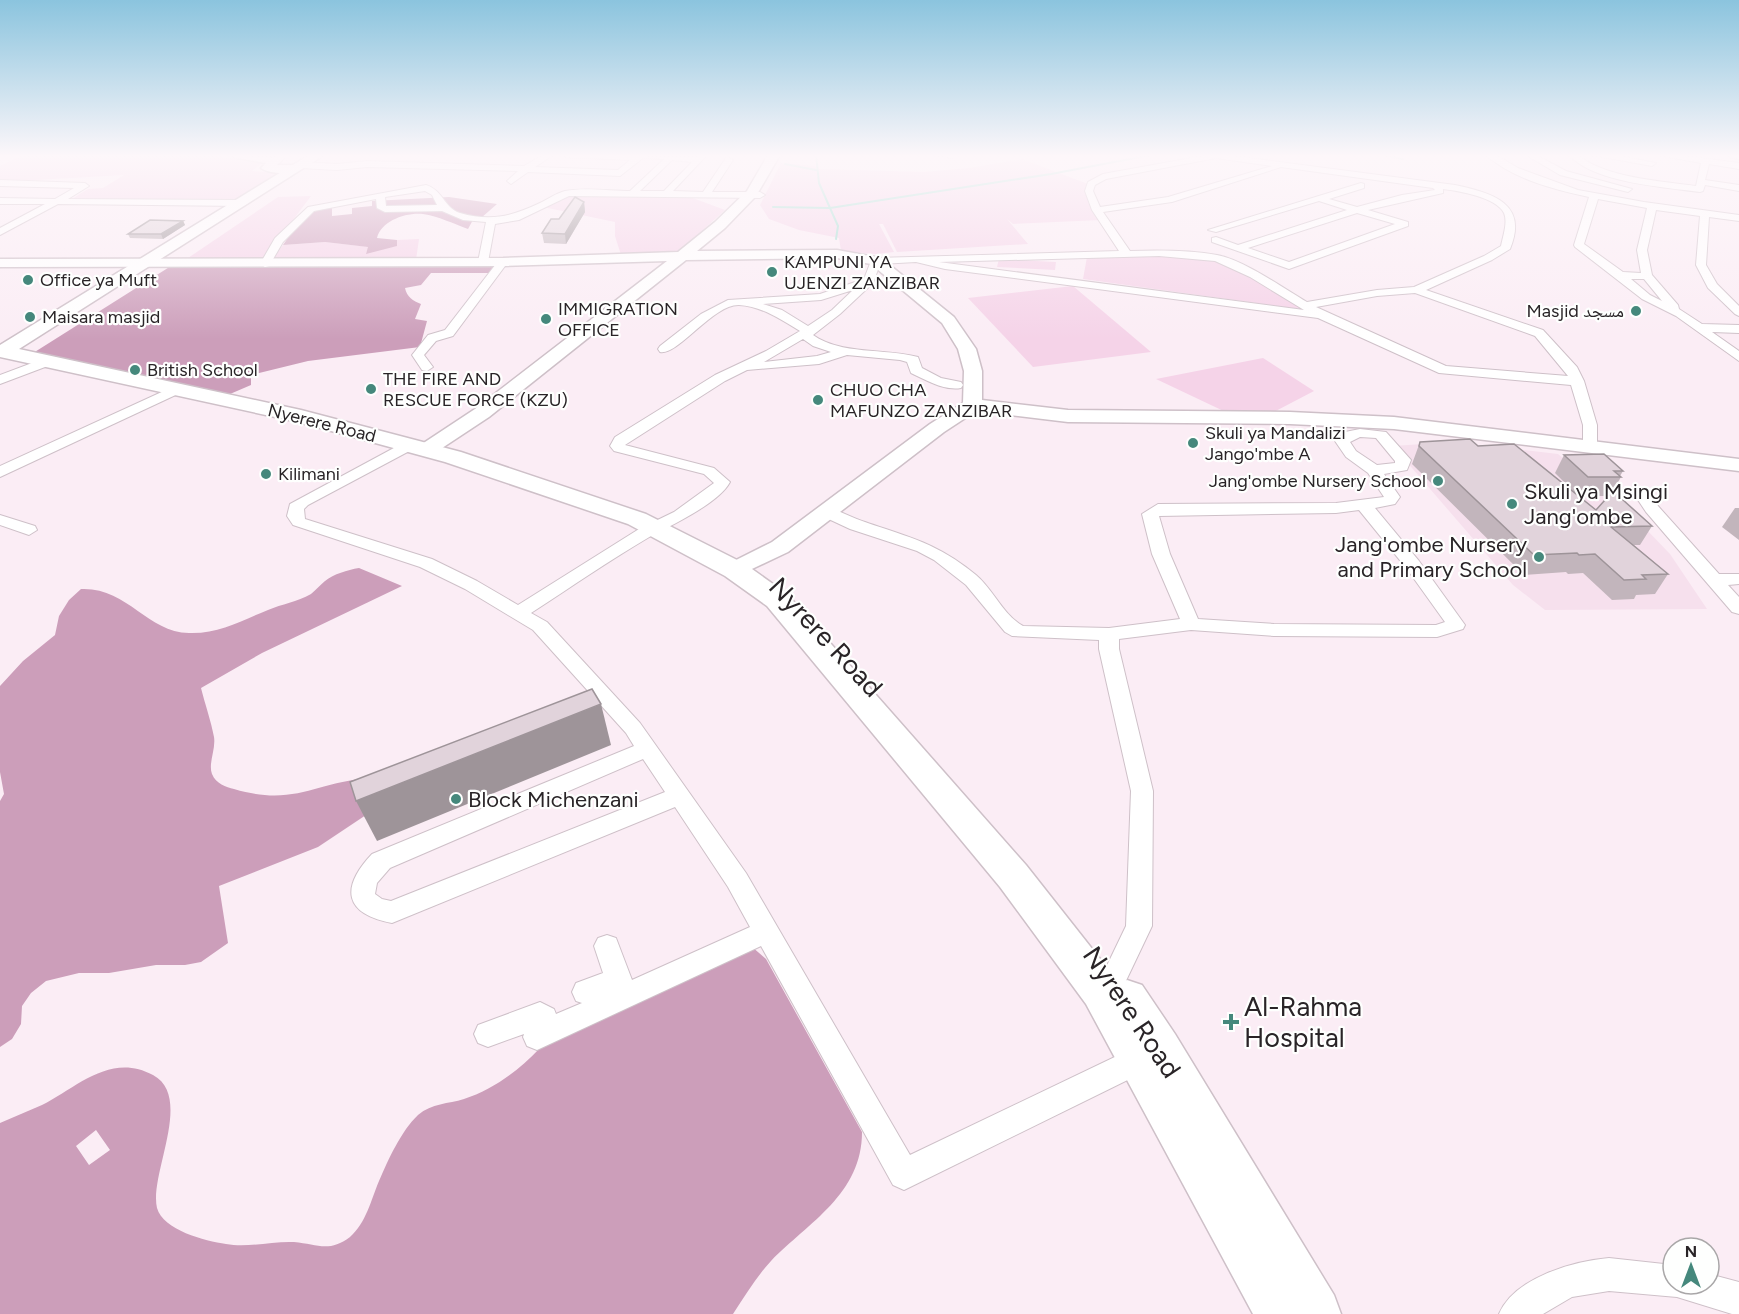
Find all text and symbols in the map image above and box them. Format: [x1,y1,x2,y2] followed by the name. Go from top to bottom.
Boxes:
[784,251,940,294] place label: KAMPUNI YA UJENZI ZANZIBAR
[765,265,779,279] marker: KAMPUNI YA UJENZI ZANZIBAR
[40,269,157,291] place label: Office ya Muft
[21,273,35,287] marker: Office ya Muft
[558,298,678,341] place label: IMMIGRATION OFFICE
[1527,300,1624,322] place label: Masjid مسجد
[1629,304,1643,318] marker: Masjid مسجد
[42,306,160,328] place label: Maisara masjid
[23,310,37,324] marker: Maisara masjid
[539,312,553,326] marker: IMMIGRATION OFFICE
[147,359,258,381] place label: British School
[128,363,142,377] marker: British School
[383,368,568,411] place label: THE FIRE AND RESCUE FORCE (KZU)
[830,379,1012,422] place label: CHUO CHA MAFUNZO ZANZIBAR
[364,382,378,396] marker: THE FIRE AND RESCUE FORCE (KZU)
[811,393,825,407] marker: CHUO CHA MAFUNZO ZANZIBAR
[266,399,378,447] street label: Nyerere Road
[1205,422,1346,465] place label: Skuli ya Mandalizi Jango'mbe A
[1186,436,1200,450] marker: Skuli ya Mandalizi Jango'mbe A
[278,463,340,485] place label: Kilimani
[259,467,273,481] marker: Kilimani
[1209,470,1426,492] place label: Jang'ombe Nursery School
[1431,474,1445,488] marker: Jang'ombe Nursery School
[1524,478,1668,530] place label: Skuli ya Msingi Jang'ombe
[1505,497,1519,511] marker: Skuli ya Msingi Jang'ombe
[1335,531,1527,583] place label: Jang'ombe Nursery and Primary School
[1532,550,1546,564] marker: Jang'ombe Nursery and Primary School
[762,570,890,704] street label: Nyrere Road
[468,786,639,813] place label: Block Michenzani
[449,792,463,806] marker: Block Michenzani
[1076,940,1188,1084] street label: Nyrere Road
[1244,990,1362,1054] place label: Al-Rahma Hospital
[1222,1013,1240,1031] marker: Al-Rahma Hospital
[1661,1236,1721,1296] north arrow
[1685,1242,1697,1261] text: N

